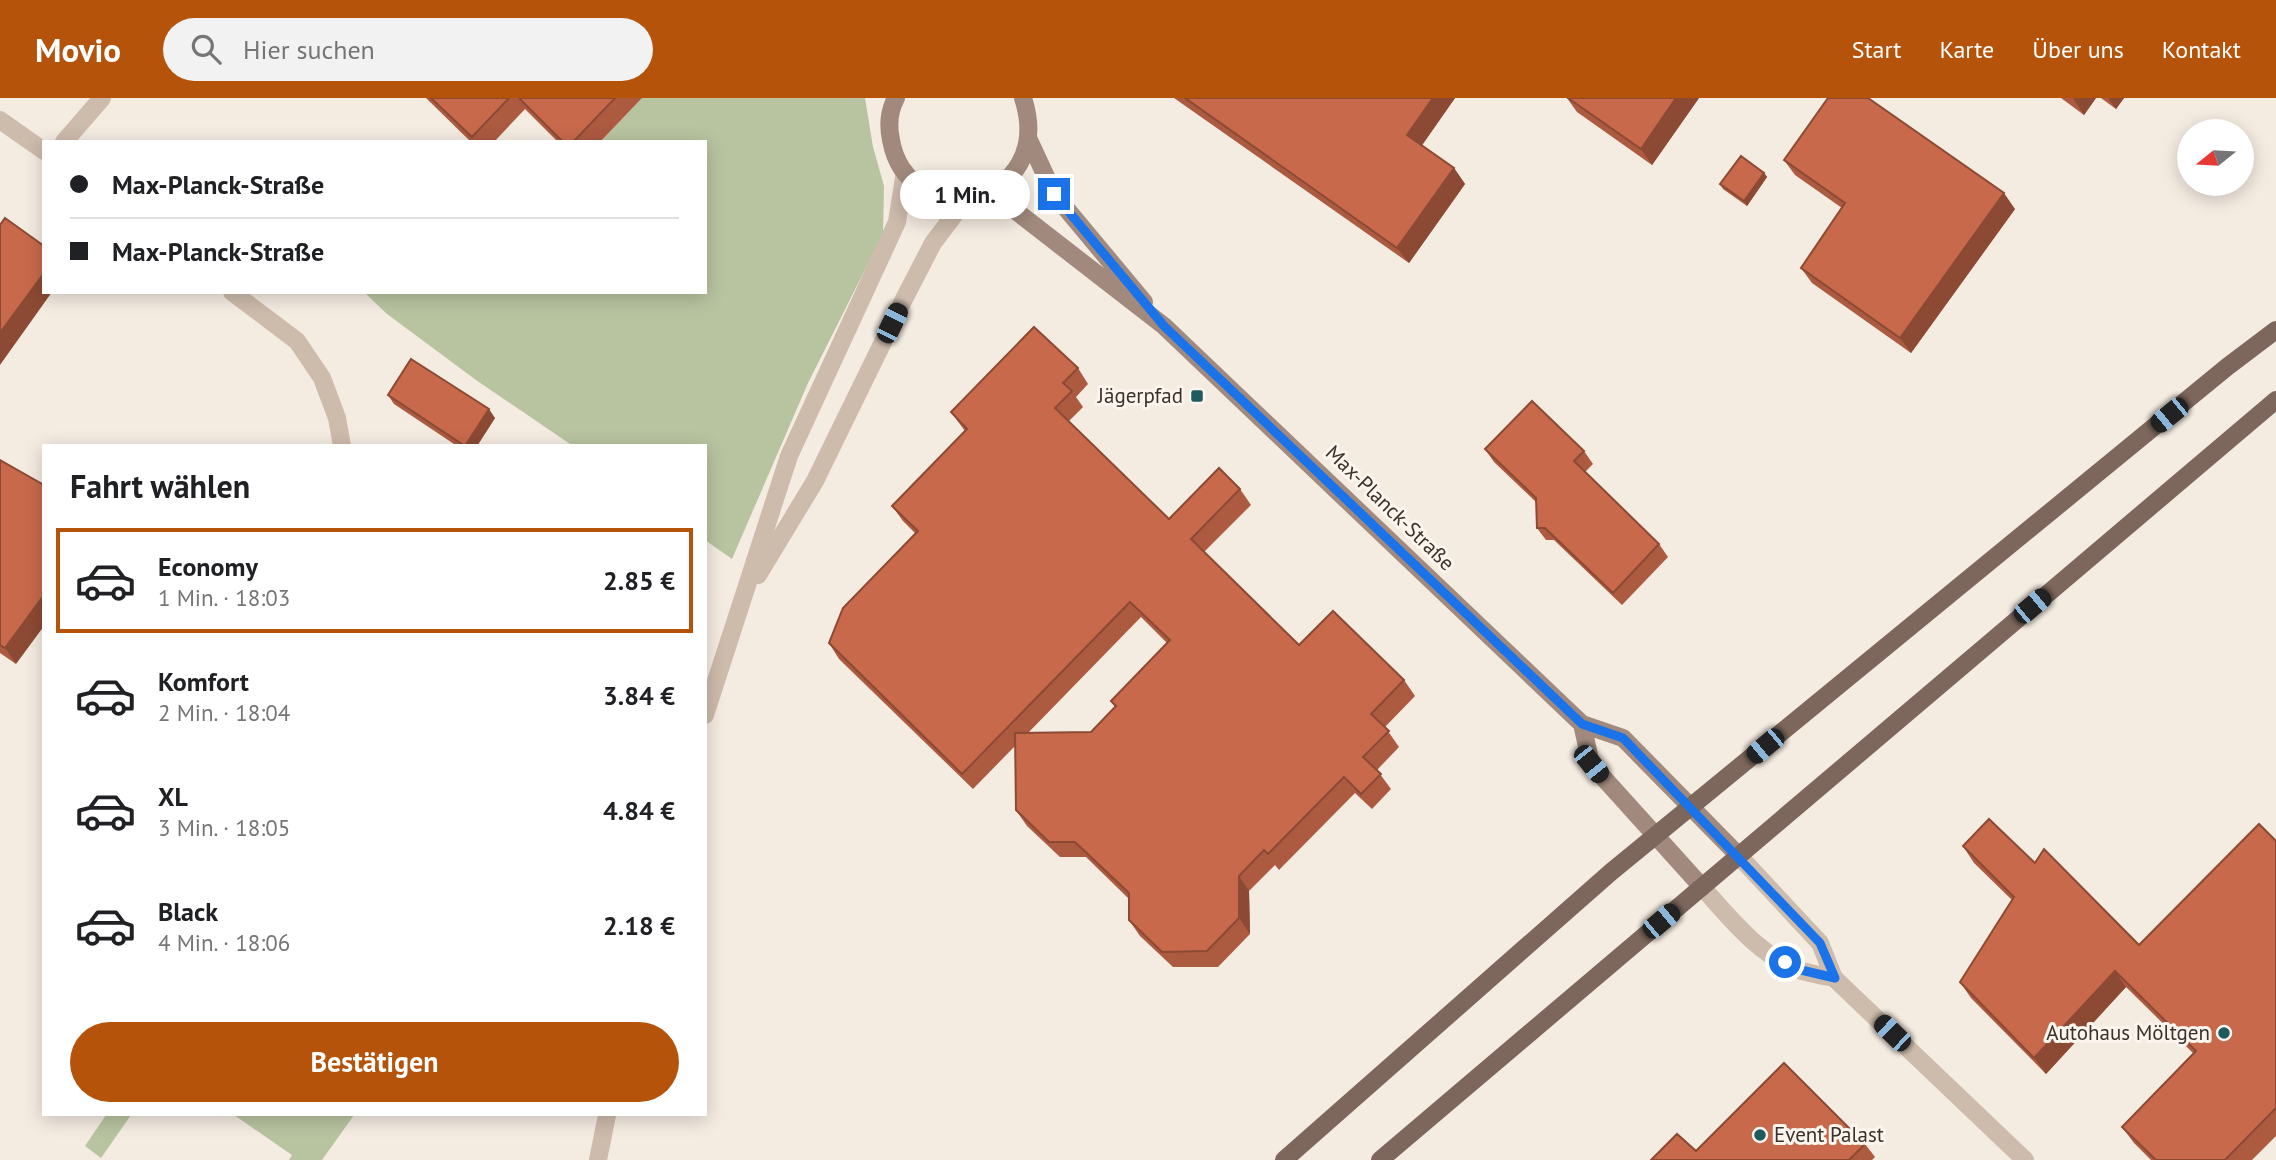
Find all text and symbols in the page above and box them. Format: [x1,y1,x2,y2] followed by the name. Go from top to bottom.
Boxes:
[163,18,653,81] search box
[35,28,121,71] text: Movio
[187,30,225,68] icon: search
[243,33,375,66] text: Hier suchen
[1852,34,1901,65] text: Start
[1939,34,1994,65] text: Karte
[2032,34,2124,65] text: Über uns
[2162,34,2241,65] text: Kontakt
[2177,119,2254,196] north arrow
[2177,119,2254,196] map controls
[112,168,324,201] text: Max-Planck-Straße
[900,170,1030,218] callout: 1 Min.
[1038,178,1070,210] route end
[934,180,996,209] text: 1 Min.
[112,235,324,268] text: Max-Planck-Straße
[874,300,911,346] car
[1097,382,1183,409] place label: Jägerpfad
[1189,388,1205,404] marker: Jägerpfad
[2147,394,2192,436] car
[1320,439,1461,576] street label: Max-Planck-Straße
[70,465,250,507] text: Fahrt wählen
[74,549,137,612] icon: car
[158,550,258,583] text: Economy
[603,564,675,597] text: 2.85 €
[158,583,290,612] text: 1 Min. · 18:03
[2010,584,2055,628] car
[74,664,137,727] icon: car
[158,665,249,698] text: Komfort
[603,679,675,712] text: 3.84 €
[158,698,290,727] text: 2 Min. · 18:04
[1743,724,1788,768] car
[1570,741,1613,787] car
[74,779,137,842] icon: car
[158,780,188,813] text: XL
[603,794,675,827] text: 4.84 €
[158,813,290,842] text: 3 Min. · 18:05
[74,894,137,957] icon: car
[158,895,218,928] text: Black
[1639,899,1684,943] car
[603,909,675,942] text: 2.18 €
[158,928,290,957] text: 4 Min. · 18:06
[1769,946,1801,978] route start
[1870,1011,1915,1055] car
[2046,1019,2210,1046] place label: Autohaus Möltgen
[70,1022,679,1102] button: Bestätigen
[2216,1025,2232,1041] marker: Autohaus Möltgen
[1774,1121,1884,1148] place label: Event Palast
[1752,1127,1768,1143] marker: Event Palast

